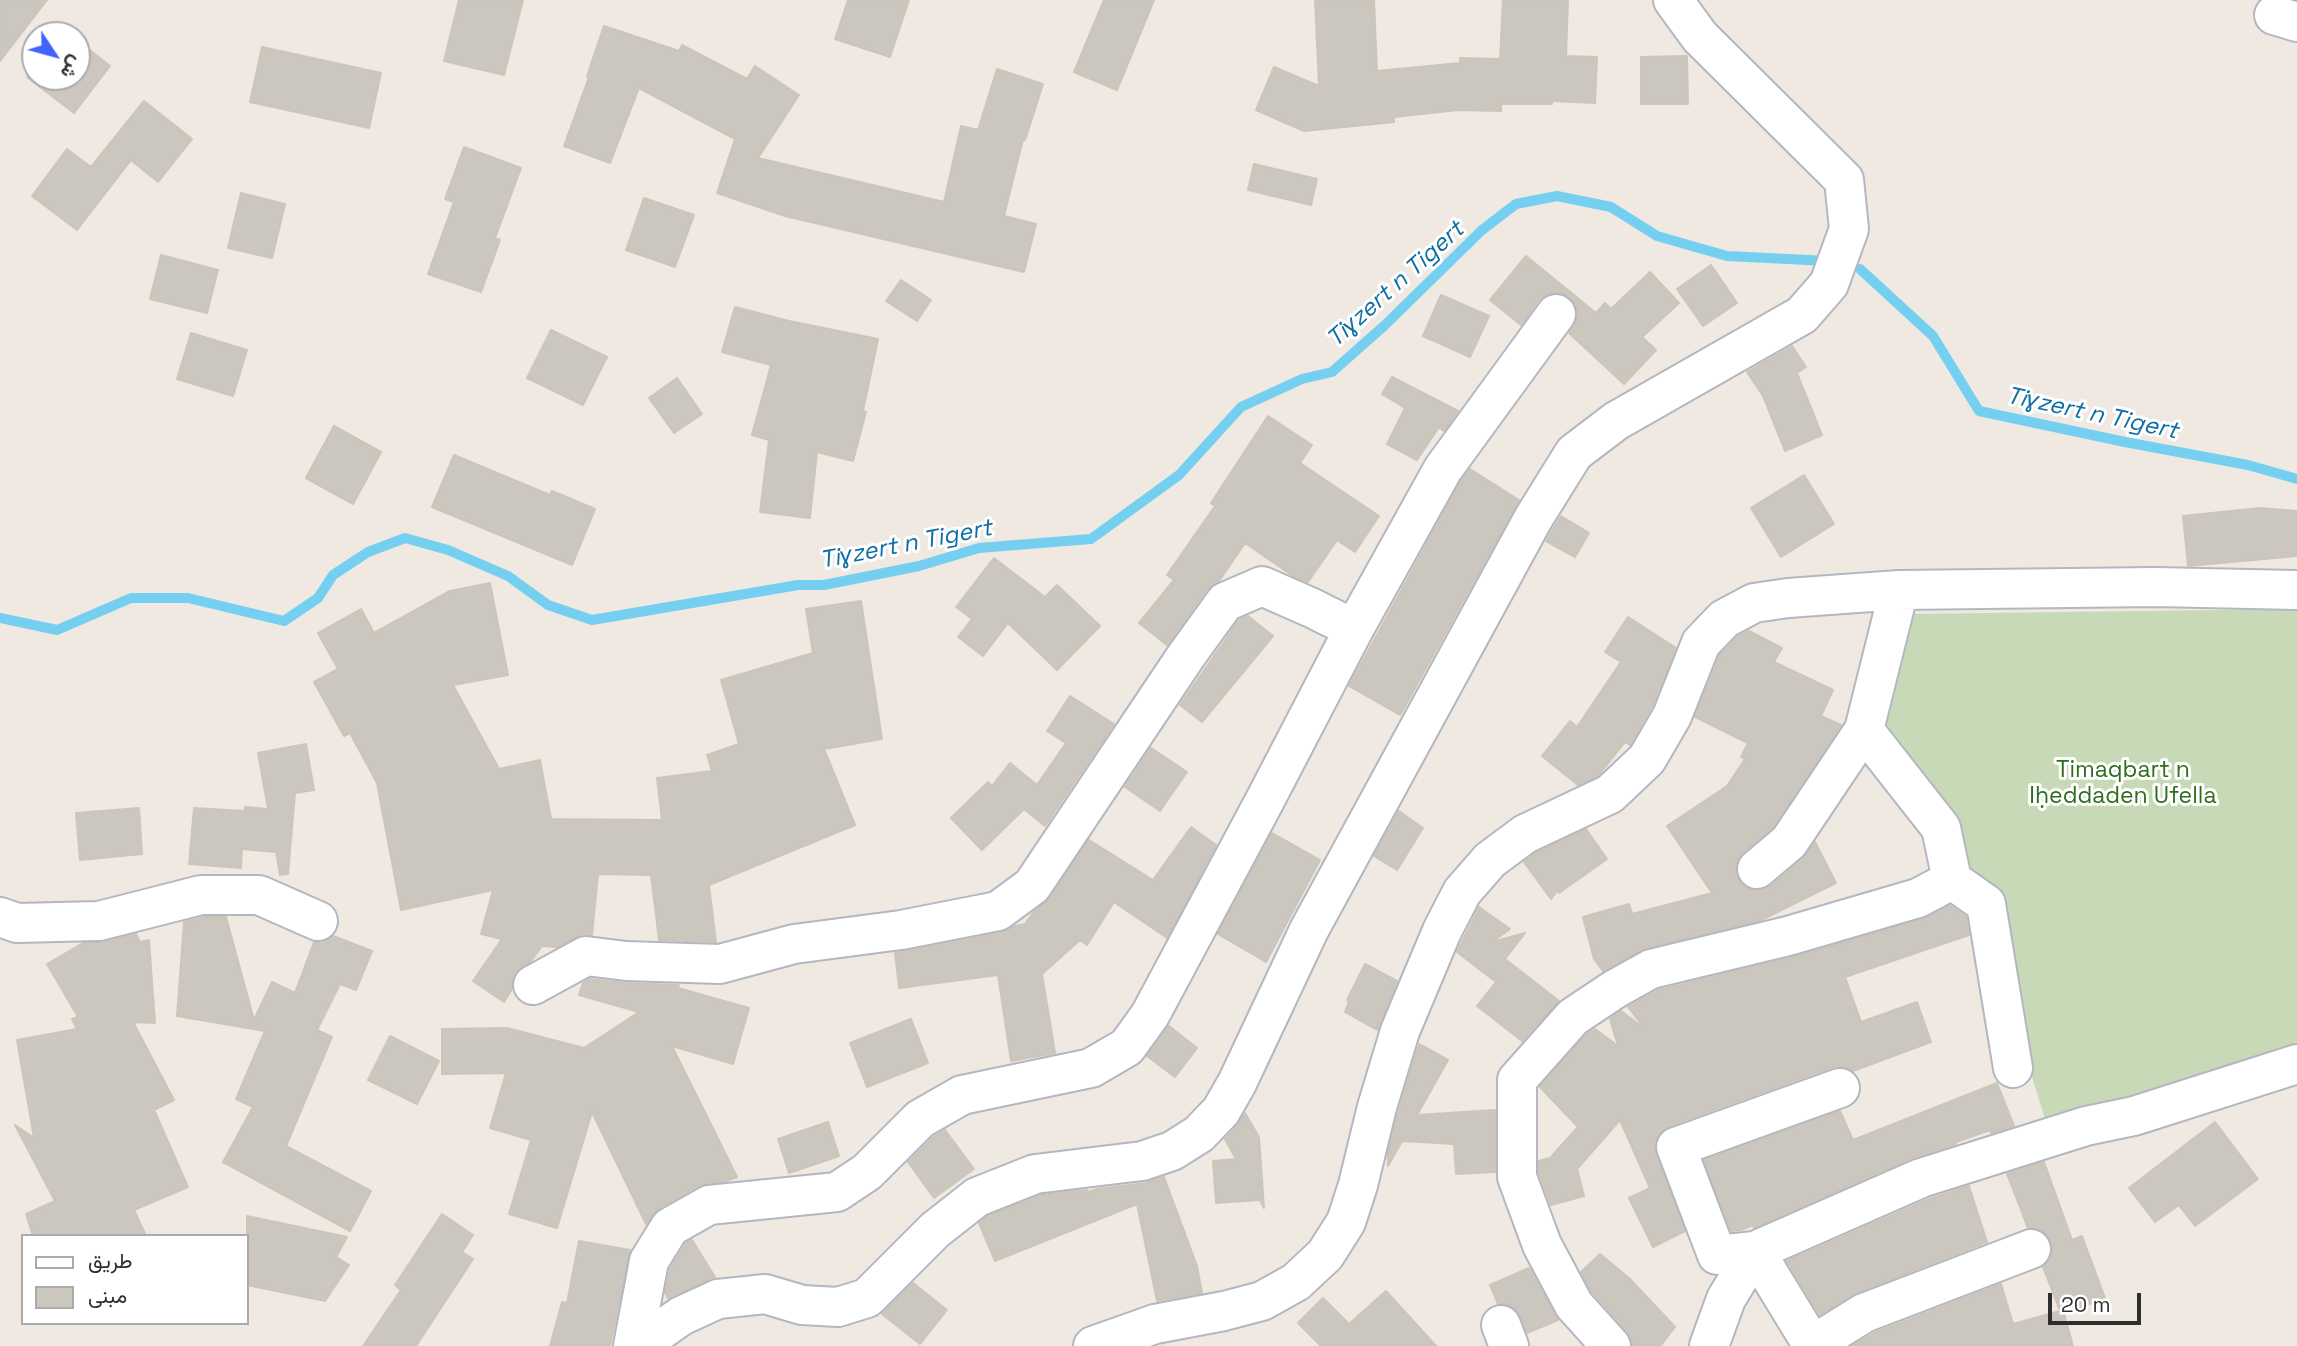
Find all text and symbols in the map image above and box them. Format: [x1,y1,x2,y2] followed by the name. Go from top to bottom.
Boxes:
[21,21,91,91] north arrow
[55,51,89,84] text: ش
[1321,216,1471,354] water label: Tiɣzert n Tigert
[2004,382,2180,446] water label: Tiɣzert n Tigert
[818,514,994,576] water label: Tiɣzert n Tigert
[2029,757,2217,811] park label: Timaqbart n Iḥeddaden Ufella
[21,1234,248,1325] legend
[88,1247,133,1274] text: طريق
[2052,1280,2145,1324] scale bar
[88,1282,127,1309] text: مبنى
[2061,1291,2111,1318] text: 20 m

